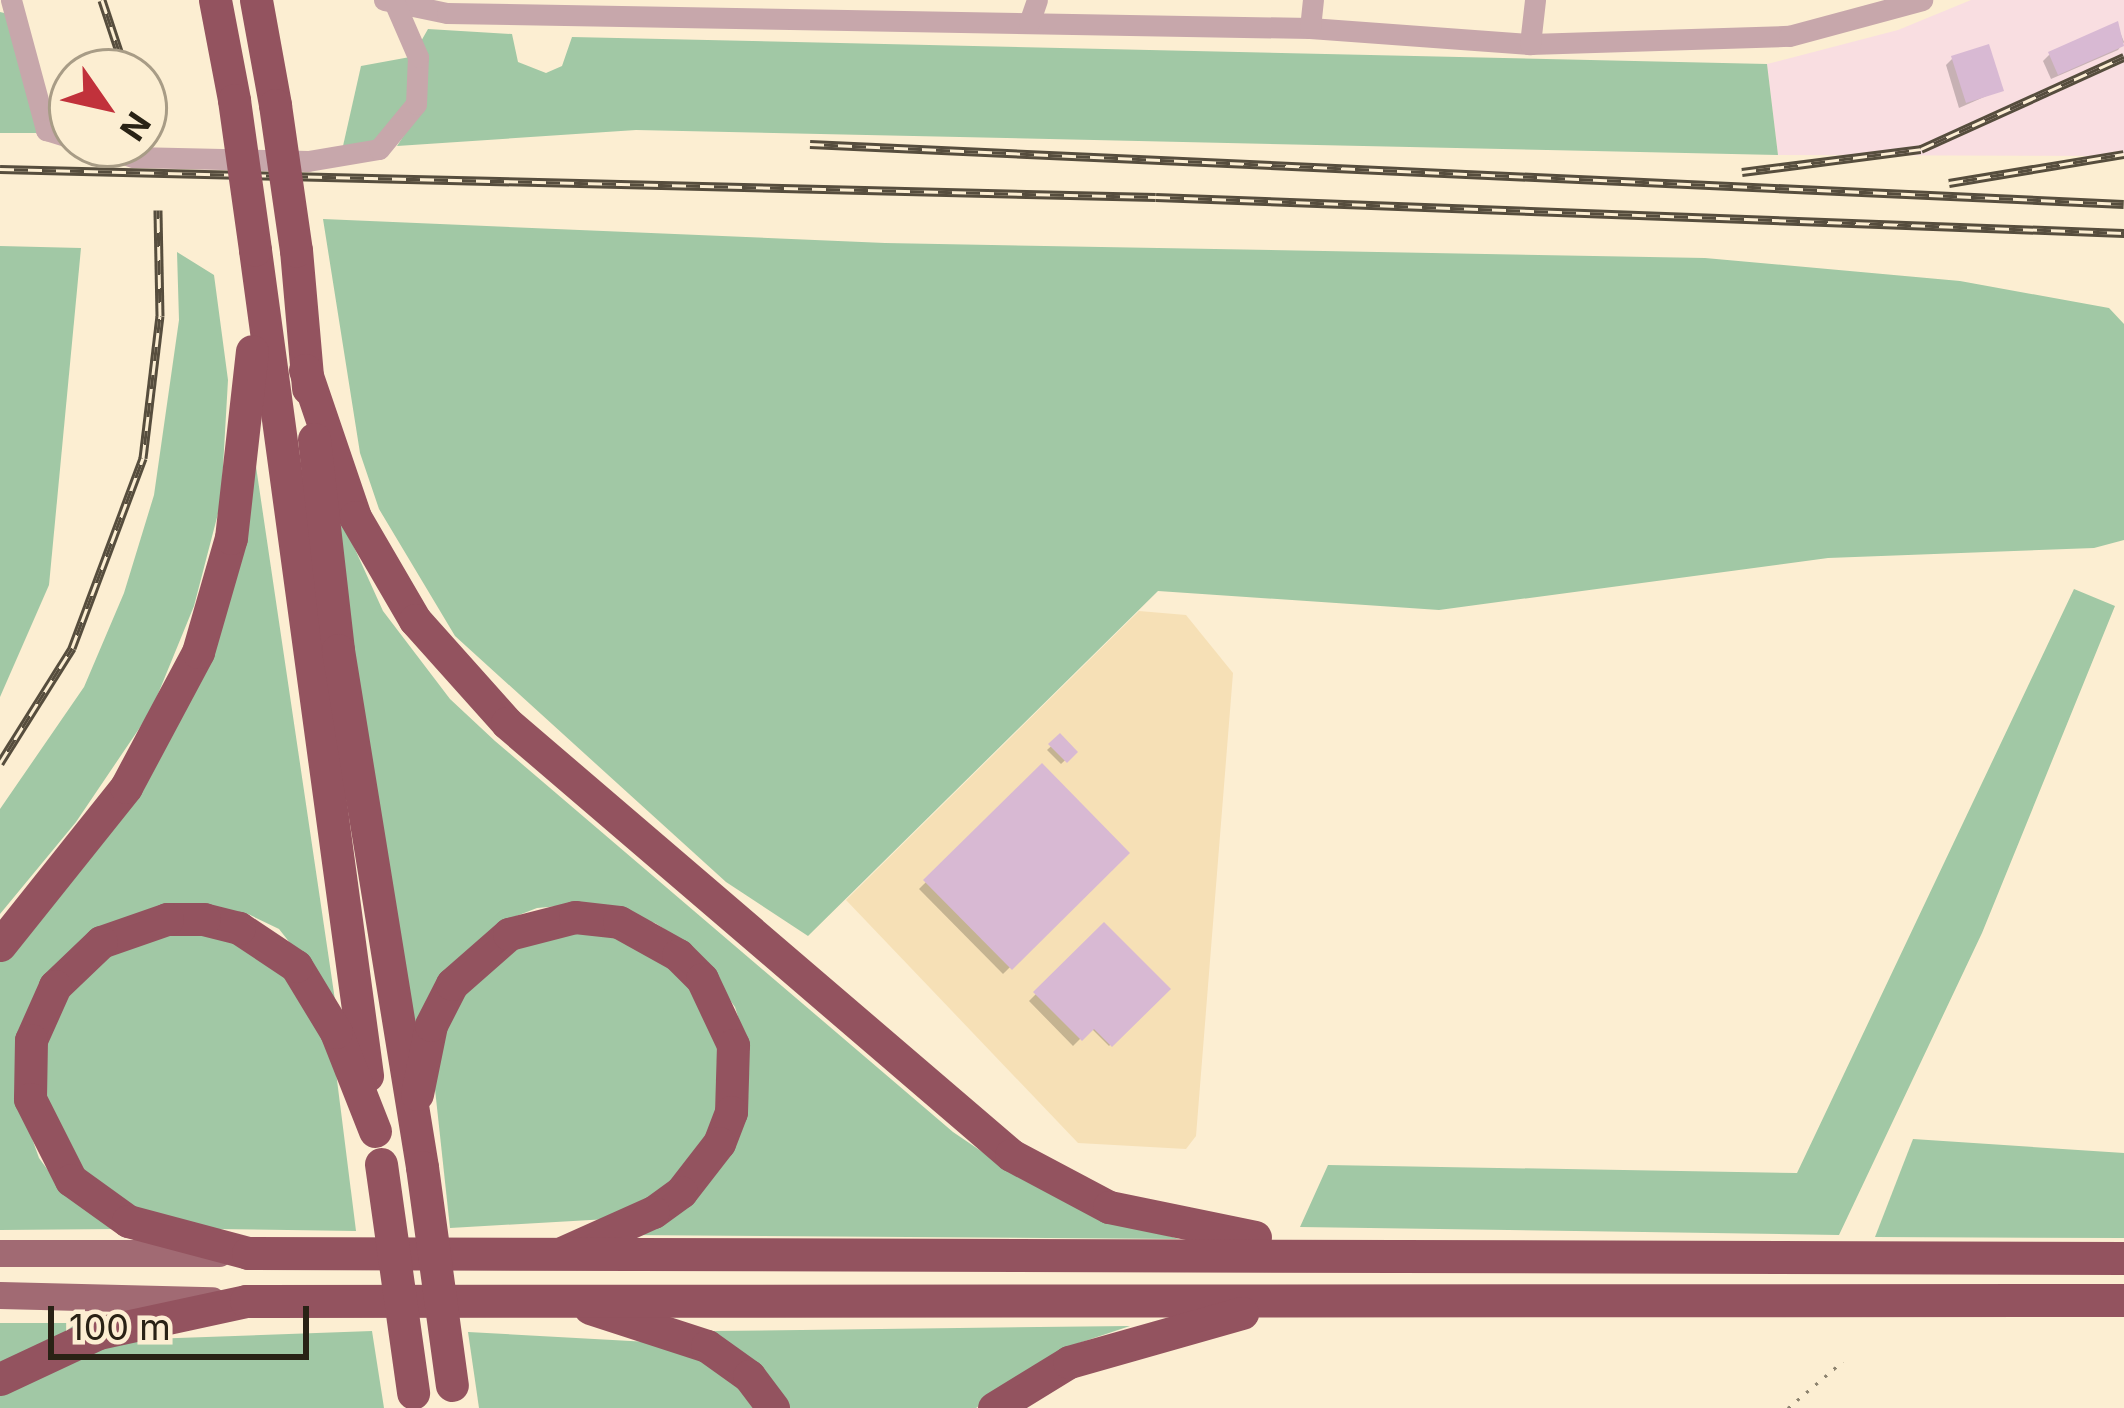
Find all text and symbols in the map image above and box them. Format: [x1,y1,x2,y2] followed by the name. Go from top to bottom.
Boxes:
[48,48,168,168] north arrow
[112,105,159,148] text: N
[54,1282,315,1356] scale bar
[69,1305,171,1349] text: 100 m

